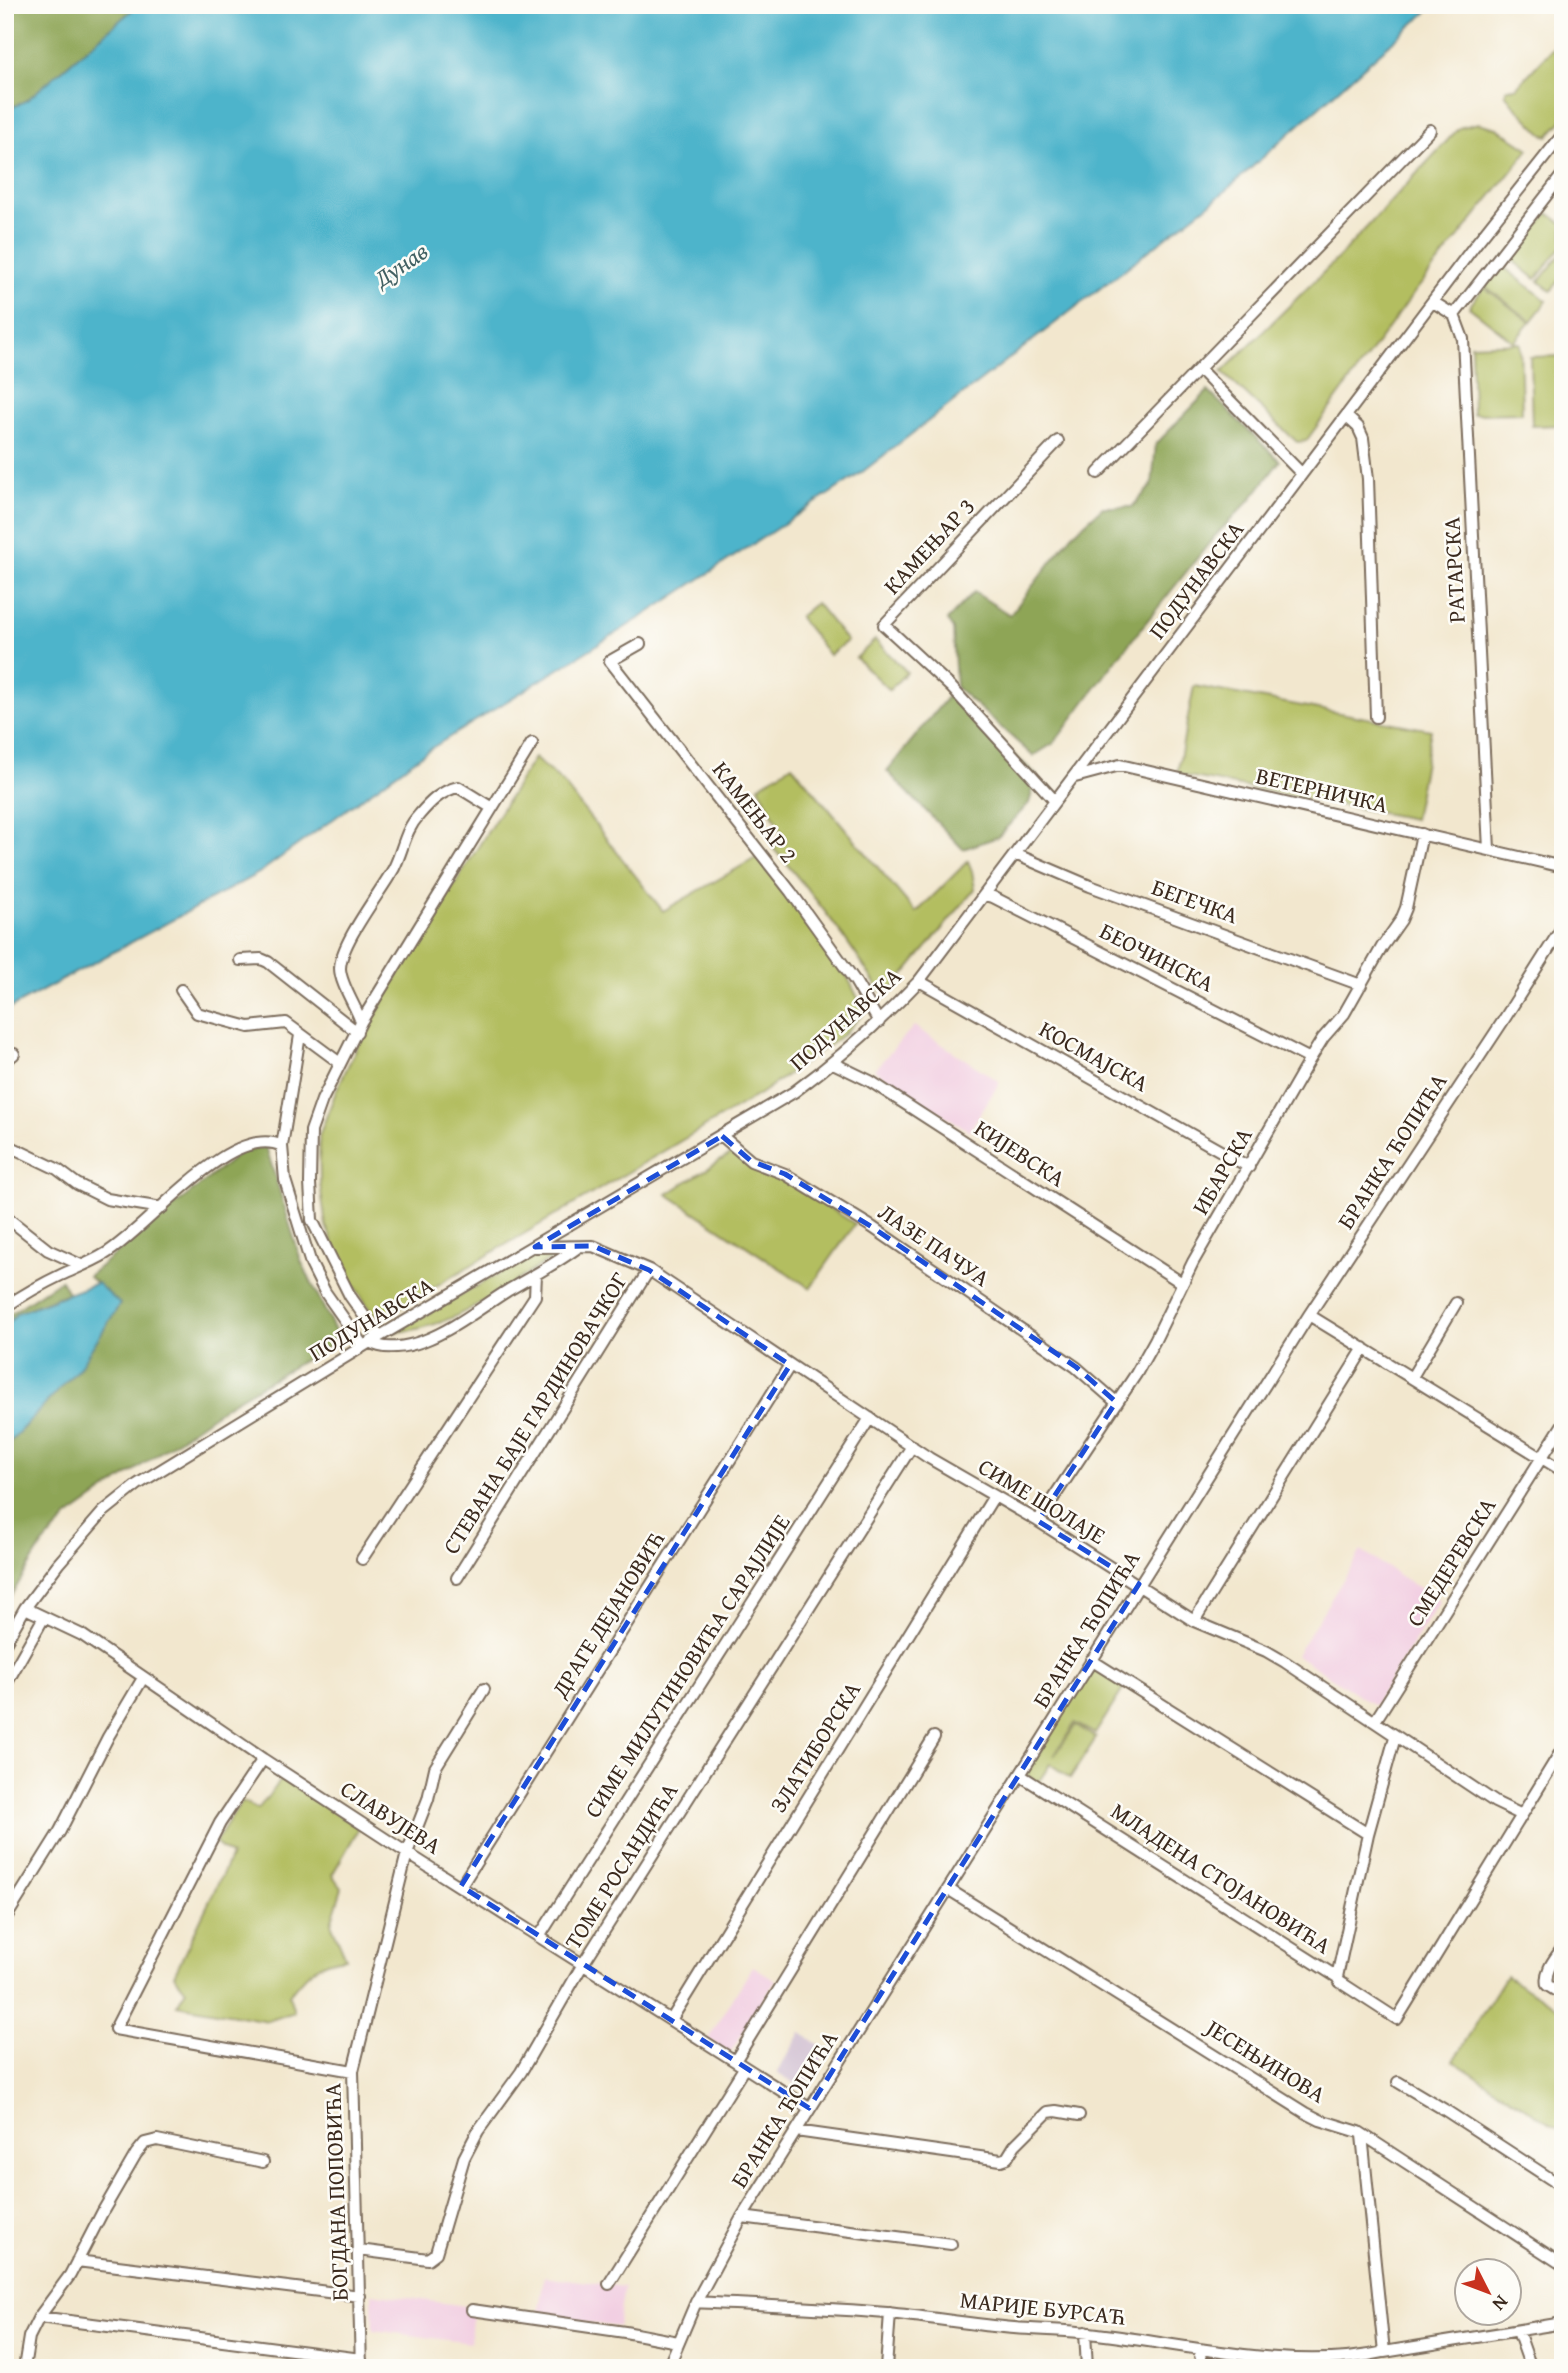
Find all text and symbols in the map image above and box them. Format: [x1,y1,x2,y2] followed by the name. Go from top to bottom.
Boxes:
[365,234,435,297] water label: Дунав
[875,490,982,601] street label: КАМЕЊАР 3
[1140,514,1251,646] street label: ПОДУНАВСКА
[1434,516,1473,624] street label: РАТАРСКА
[705,754,806,869] street label: КАМЕЊАР 2
[1253,758,1391,821] street label: ВЕТЕРНИЧКА
[1147,870,1243,931] street label: БЕГЕЧКА
[1094,914,1220,999] street label: БЕОЧИНСКА
[781,959,908,1078] street label: ПОДУНАВСКА
[1034,1012,1155,1099] street label: КОСМАЈСКА
[1329,1066,1454,1235] street label: БРАНКА ЋОПИЋА
[968,1111,1072,1194] street label: КИЈЕВСКА
[1183,1121,1260,1220] street label: ИБАРСКА
[872,1195,997,1294] street label: ЛАЗЕ ПАЧУА
[434,1266,635,1560] street label: СТЕВАНА БАЈЕ ГАРДИНОВАЧКОГ
[302,1268,439,1369] street label: ПОДУНАВСКА
[972,1450,1113,1552] street label: СИМЕ ШОЛАЈЕ
[1398,1491,1503,1632] street label: СМЕДЕРЕВСКА
[576,1507,798,1824] street label: СИМЕ МИЛУТИНОВИЋА САРАЈЛИЈЕ
[542,1524,672,1704] street label: ДРАГЕ ДЕЈАНОВИЋ
[1024,1544,1147,1714] street label: БРАНКА ЋОПИЋА
[761,1675,868,1819] street label: ЗЛАТИБОРСКА
[334,1772,448,1861] street label: СЛАВУЈЕВА
[556,1776,685,1955] street label: ТОМЕ РОСАНДИЋА
[1105,1794,1338,1961] street label: МЛАДЕНА СТОЈАНОВИЋА
[1198,2009,1332,2110] street label: ЈЕСЕЊИНОВА
[722,2024,845,2194] street label: БРАНКА ЋОПИЋА
[315,2082,356,2302] street label: БОГДАНА ПОПОВИЋА
[1452,2258,1522,2328] north arrow
[959,2282,1128,2333] street label: МАРИЈЕ БУРСАЋ
[1486,2289,1515,2318] text: N

